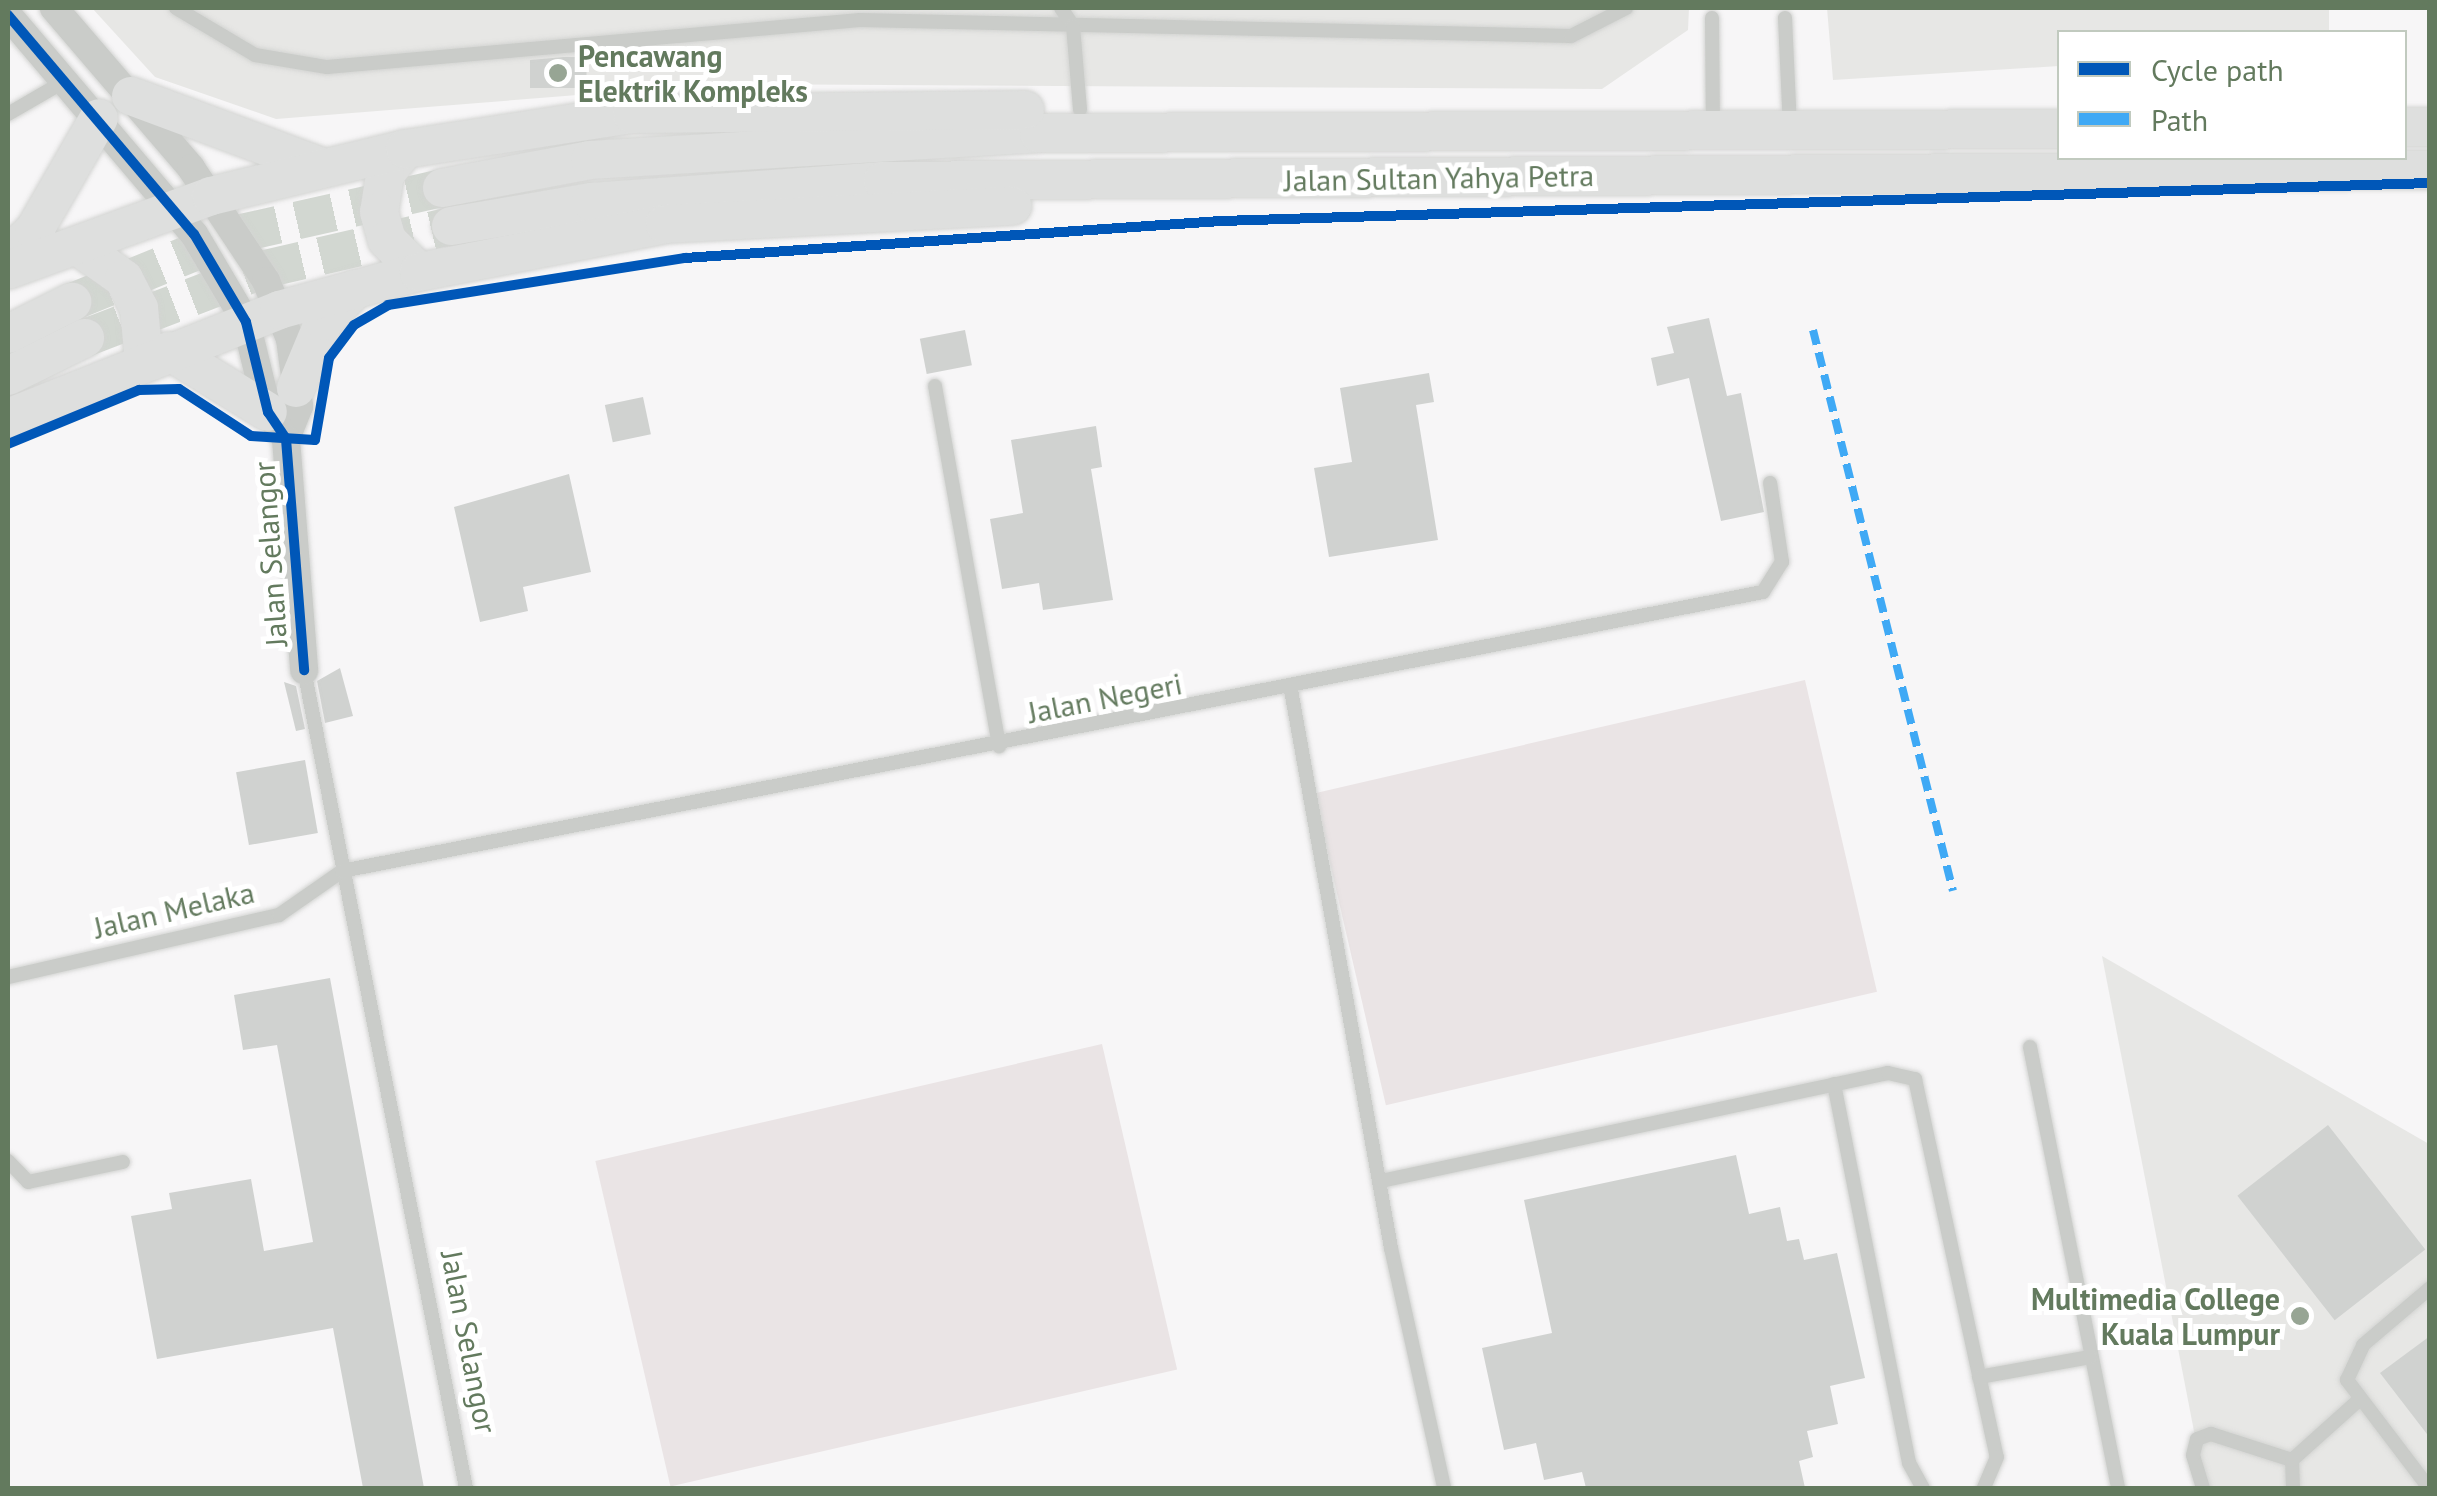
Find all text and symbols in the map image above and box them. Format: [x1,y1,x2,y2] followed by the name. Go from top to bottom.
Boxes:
[2057,30,2407,160] legend
[578,38,809,108] place label: Pencawang Elektrik Kompleks
[2151,50,2284,89] text: Cycle path
[547,62,569,84] marker: Pencawang Elektrik Kompleks
[2151,100,2208,139] text: Path
[1283,157,1595,199] street label: Jalan Sultan Yahya Petra
[246,460,294,648] street label: Jalan Selangor
[1025,665,1185,731] street label: Jalan Negeri
[90,874,258,946] street label: Jalan Melaka
[434,1248,504,1436] street label: Jalan Selangor
[2031,1281,2280,1352] place label: Multimedia College Kuala Lumpur
[2289,1305,2311,1327] marker: Multimedia College Kuala Lumpur

